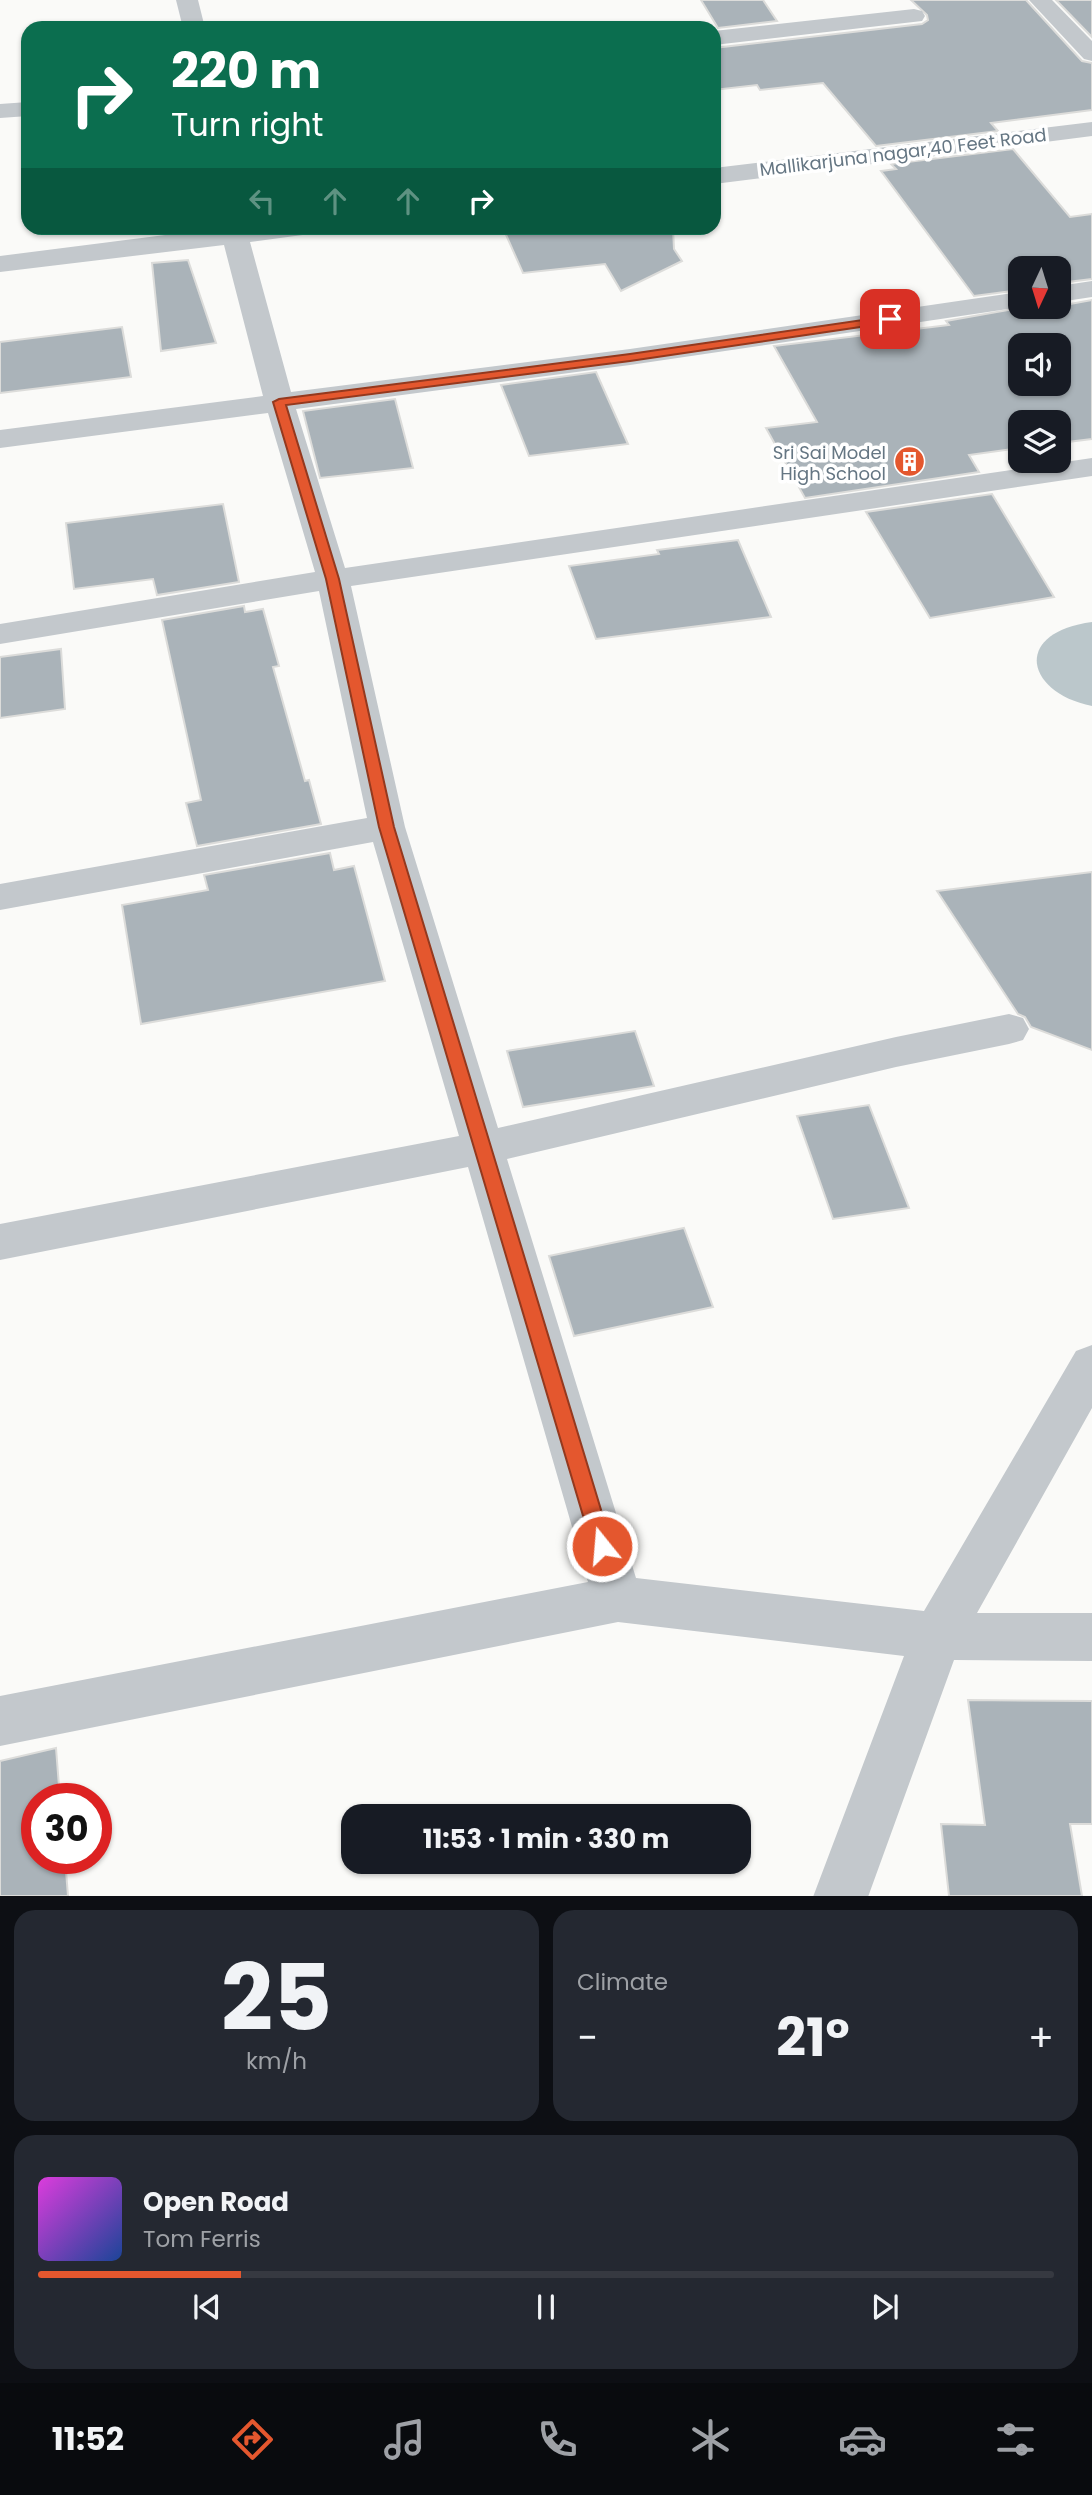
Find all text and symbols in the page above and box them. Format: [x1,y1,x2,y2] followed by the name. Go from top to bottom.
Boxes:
[171,37,321,105] text: 220 m
[56,49,147,140] icon: right
[171,102,323,147] text: Turn right
[758,122,1048,182] street label: Mallikarjuna nagar,40 Feet Road
[243,182,281,220] icon: left
[316,182,354,220] icon: ahead
[389,182,427,220] icon: ahead
[462,182,500,220] icon: right
[1008,256,1071,318] north arrow
[1008,256,1071,473] map controls
[860,289,920,349] pin
[871,300,909,338] icon: arrive
[1008,333,1071,396] button: sound
[1008,410,1071,473] button: layers
[773,440,886,486] place label: Sri Sai Model High School
[892,445,926,479] building icon: Sri Sai Model High School
[565,1509,639,1583] position arrow
[21,1783,112,1874] speed limit sign: 30
[423,1821,669,1857] text: 11:53 · 1 min · 330 m
[221,1934,332,2062] text: 25
[577,1966,668,1998] text: Climate
[776,2001,850,2074] text: 21°
[577,2011,598,2064] text: −
[1028,2011,1054,2064] text: +
[246,2045,307,2077] text: km/h
[143,2184,289,2220] text: Open Road
[143,2223,261,2255] text: Tom Ferris
[188,2288,226,2326] icon: previous
[527,2288,565,2326] icon: pause
[866,2288,904,2326] icon: next
[228,2415,277,2464] icon: directions
[380,2415,429,2464] icon: music
[533,2415,582,2464] icon: phone
[686,2415,735,2464] icon: climate
[838,2415,887,2464] icon: car
[991,2415,1040,2464] icon: filters
[52,2416,124,2461] text: 11:52

